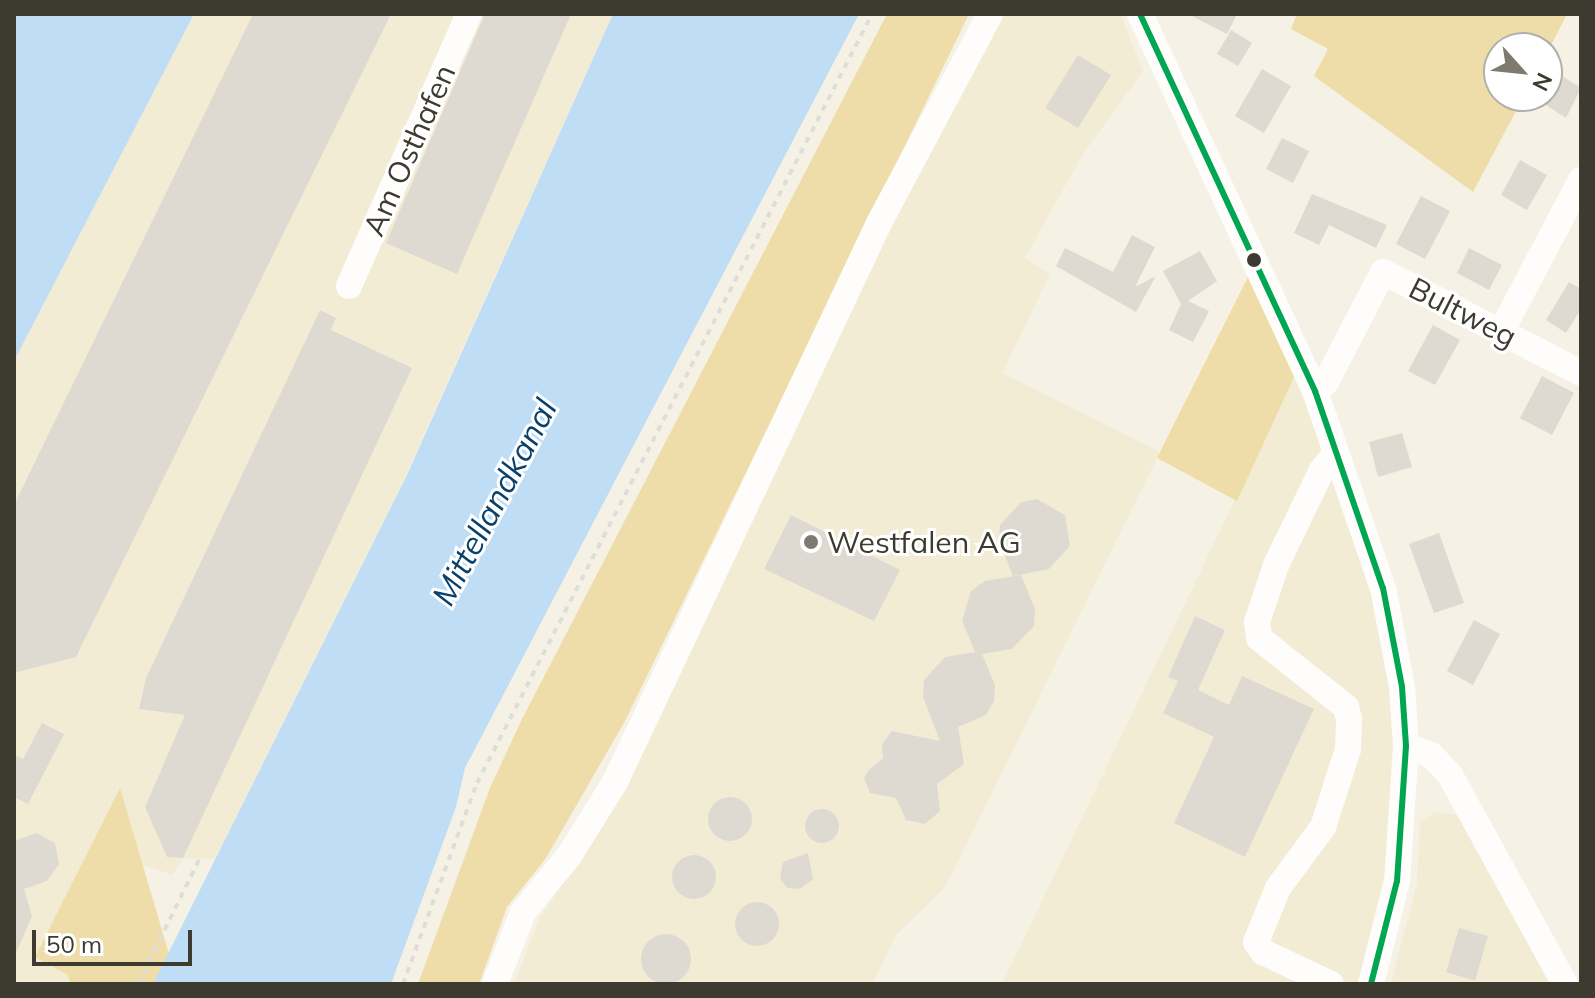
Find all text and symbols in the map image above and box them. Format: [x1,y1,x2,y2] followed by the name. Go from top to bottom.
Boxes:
[1483,32,1563,112] north arrow
[355,59,463,241] street label: Am Osthafen
[1526,68,1559,96] text: N
[1246,252,1262,268] unlabelled marker
[1403,270,1523,354] street label: Bultweg
[424,392,564,612] water label: Mittellandkanal
[827,524,1021,560] place label: Westfalen AG
[802,533,820,551] marker: Westfalen AG
[36,914,196,964] scale bar
[46,929,102,959] text: 50 m

